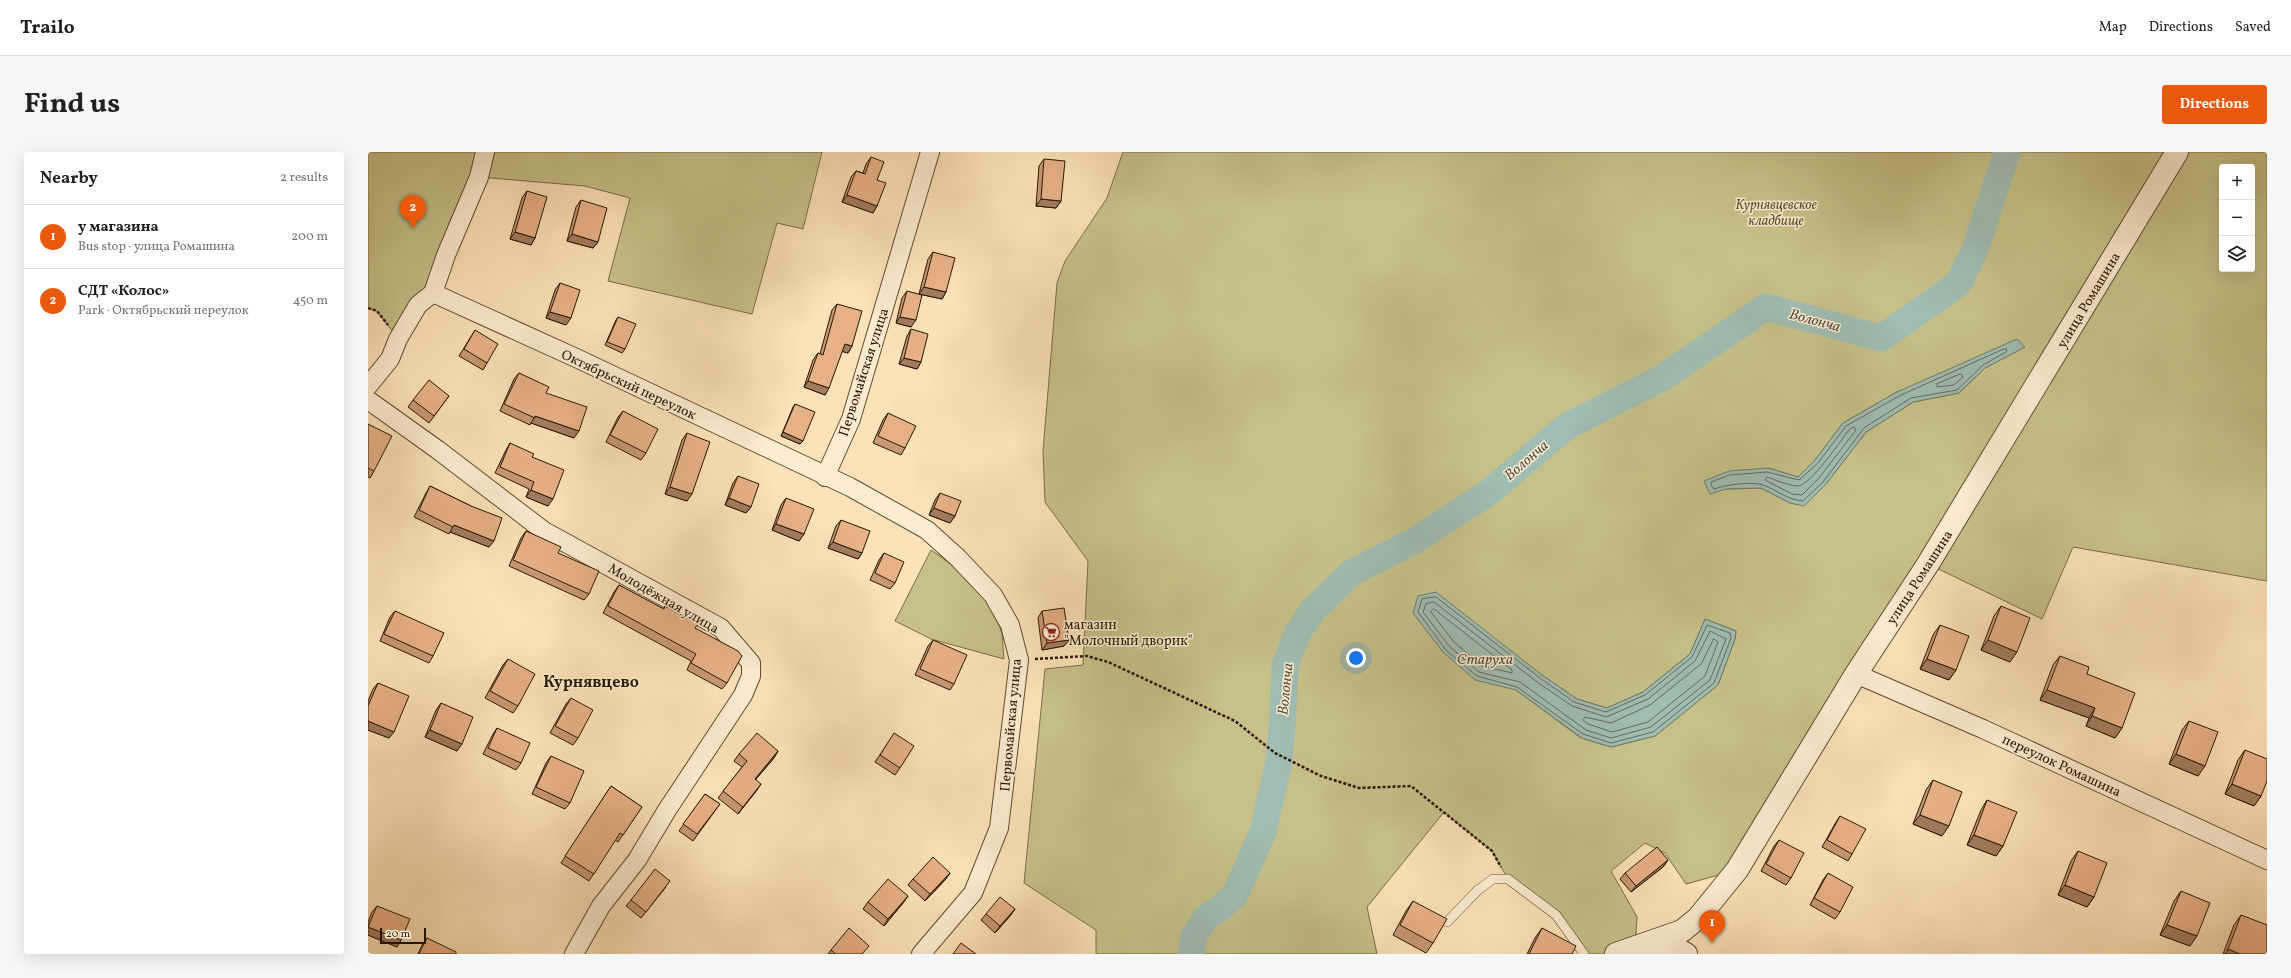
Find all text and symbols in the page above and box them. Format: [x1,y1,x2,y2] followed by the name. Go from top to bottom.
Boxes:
[20,15,75,41] text: Trailo
[2099,18,2127,37] text: Map
[2149,18,2213,37] text: Directions
[2235,18,2271,37] text: Saved
[24,85,120,124] text: Find us
[2162,85,2267,124] button: Directions
[2219,164,2255,272] map controls
[2219,164,2255,200] button: +
[40,167,98,190] text: Nearby
[280,169,328,187] text: 2 results
[400,195,426,228] pin: 2
[1735,196,1817,231] park label: Курнявцевское кладбище
[2219,200,2255,236] button: −
[78,217,159,238] text: у магазина
[50,228,56,246] text: 1
[291,228,328,246] text: 200 m
[2219,236,2255,272] button: layers
[78,238,235,256] text: Bus stop · улица Ромашина
[2053,249,2126,352] street label: улица Ромашина
[78,281,169,302] text: СДТ «Колос»
[50,292,56,310] text: 2
[293,292,328,310] text: 450 m
[78,302,249,320] text: Park · Октябрьский переулок
[1787,305,1843,338] water label: Волонча
[835,306,894,439] street label: Первомайская улица
[558,346,699,425] street label: Октябрьский переулок
[1500,436,1554,486] water label: Волонча
[1883,527,1958,629] street label: улица Ромашина
[604,560,722,639] street label: Молодёжная улица
[1064,616,1193,651] place label: магазин "Молочный дворик"
[1041,622,1061,642] supermarket icon: магазин "Молочный дворик"
[1346,648,1366,668] your location
[1457,650,1513,671] water label: Старуха
[996,658,1027,793] street label: Первомайская улица
[1273,662,1300,716] water label: Волонча
[543,672,639,694] district label: Курнявцево
[1999,730,2124,802] street label: переулок Ромашина
[1699,910,1725,943] pin: 1
[380,926,426,945] scale bar
[386,927,410,942] text: 20 m

